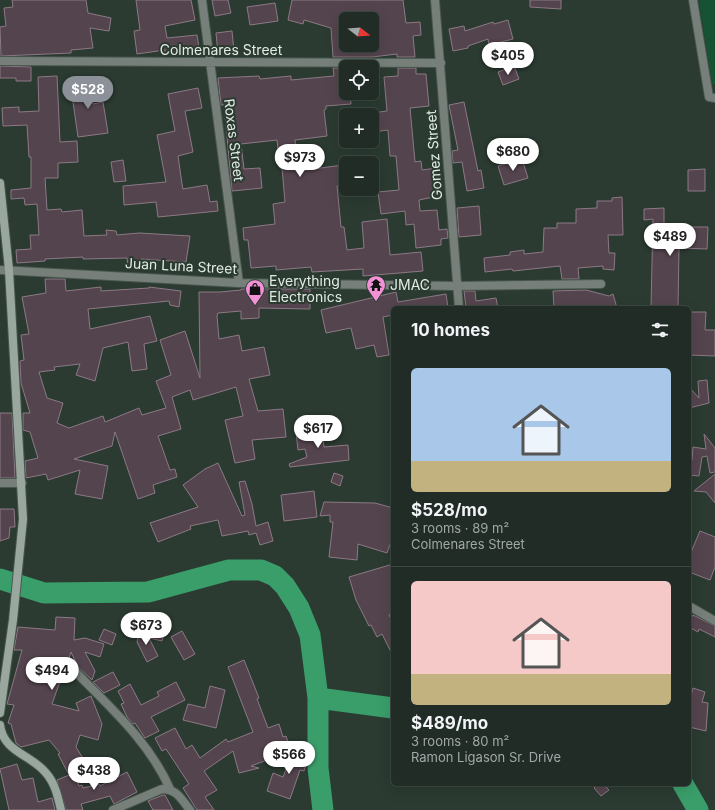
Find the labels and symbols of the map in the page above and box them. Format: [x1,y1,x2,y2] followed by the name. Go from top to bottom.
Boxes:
[339,12,379,52] north arrow
[160,41,283,58] street label: Colmenares Street
[484,42,532,76] pin: $405
[64,76,112,110] pin: $528
[221,98,248,183] street label: Roxas Street
[422,109,445,201] street label: Gomez Street
[489,138,537,172] pin: $680
[276,144,324,178] pin: $973
[646,223,694,257] pin: $489
[125,254,238,277] street label: Juan Luna Street
[269,272,342,305] place label: Everything Electronics
[365,274,387,302] temple icon: JMAC
[390,276,430,293] place label: JMAC
[244,278,266,306] shop icon: Everything Electronics
[294,415,342,449] pin: $617
[122,612,170,646] pin: $673
[28,657,76,691] pin: $494
[265,741,313,775] pin: $566
[70,757,118,791] pin: $438

